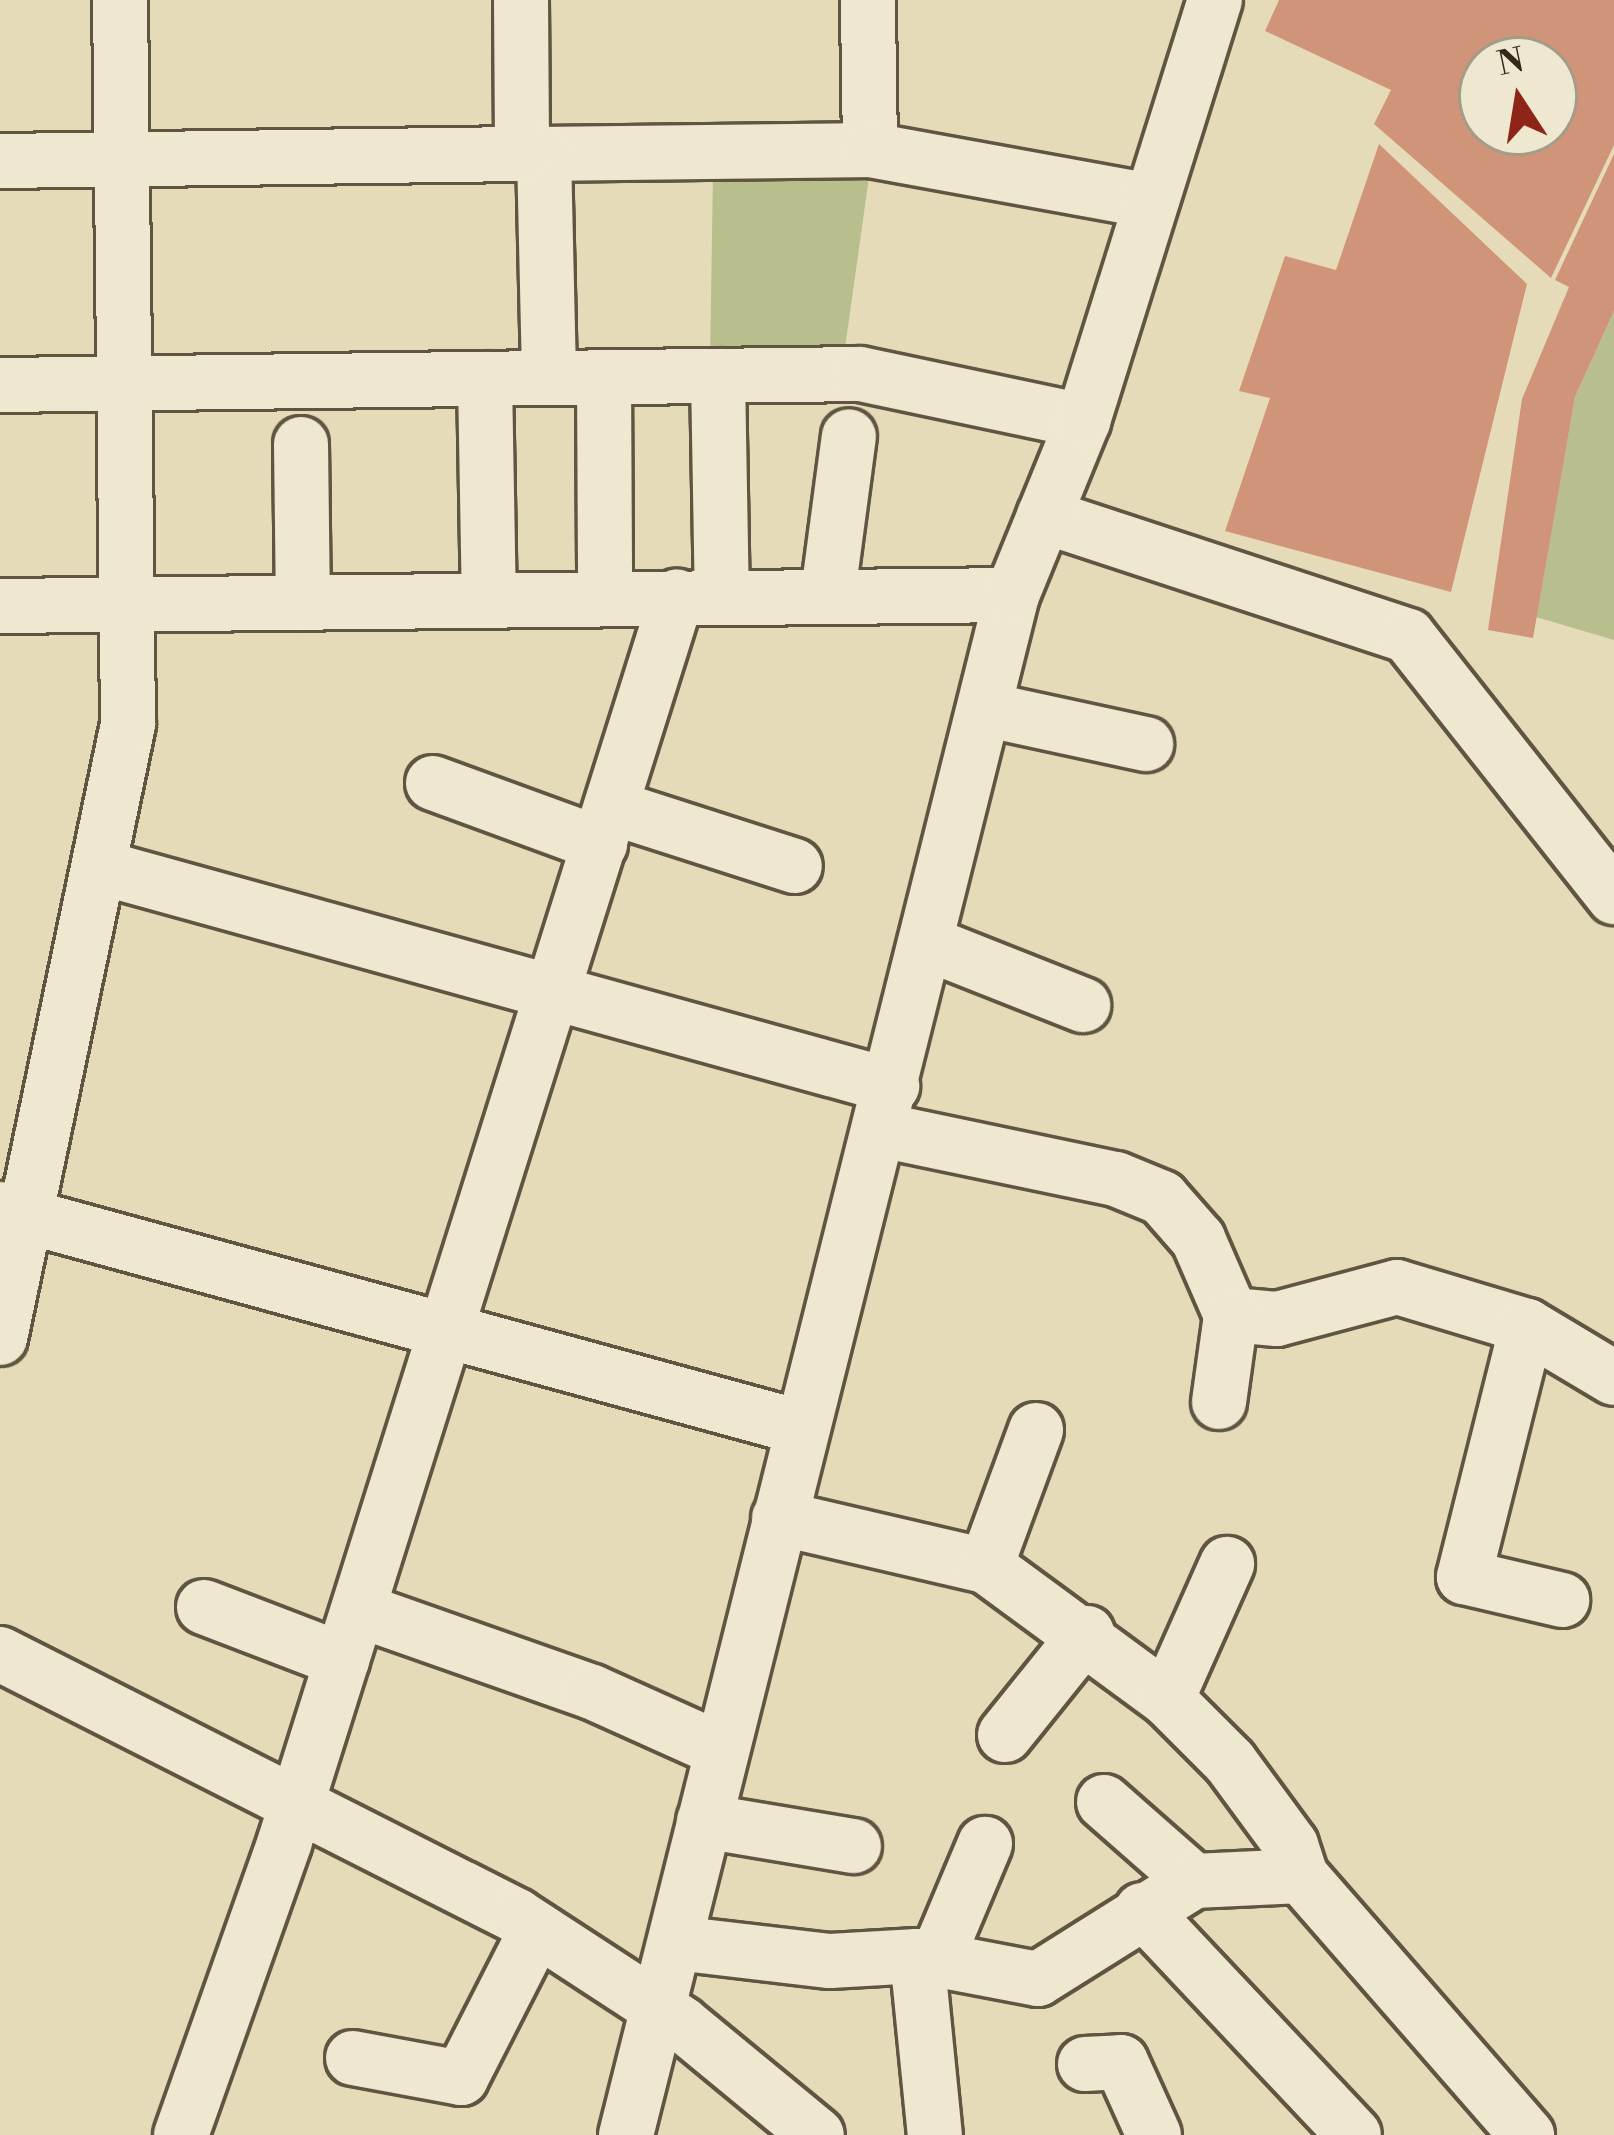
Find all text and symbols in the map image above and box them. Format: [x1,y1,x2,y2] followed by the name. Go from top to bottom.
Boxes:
[1458,36,1578,156] north arrow
[1494,40,1528,86] text: N

